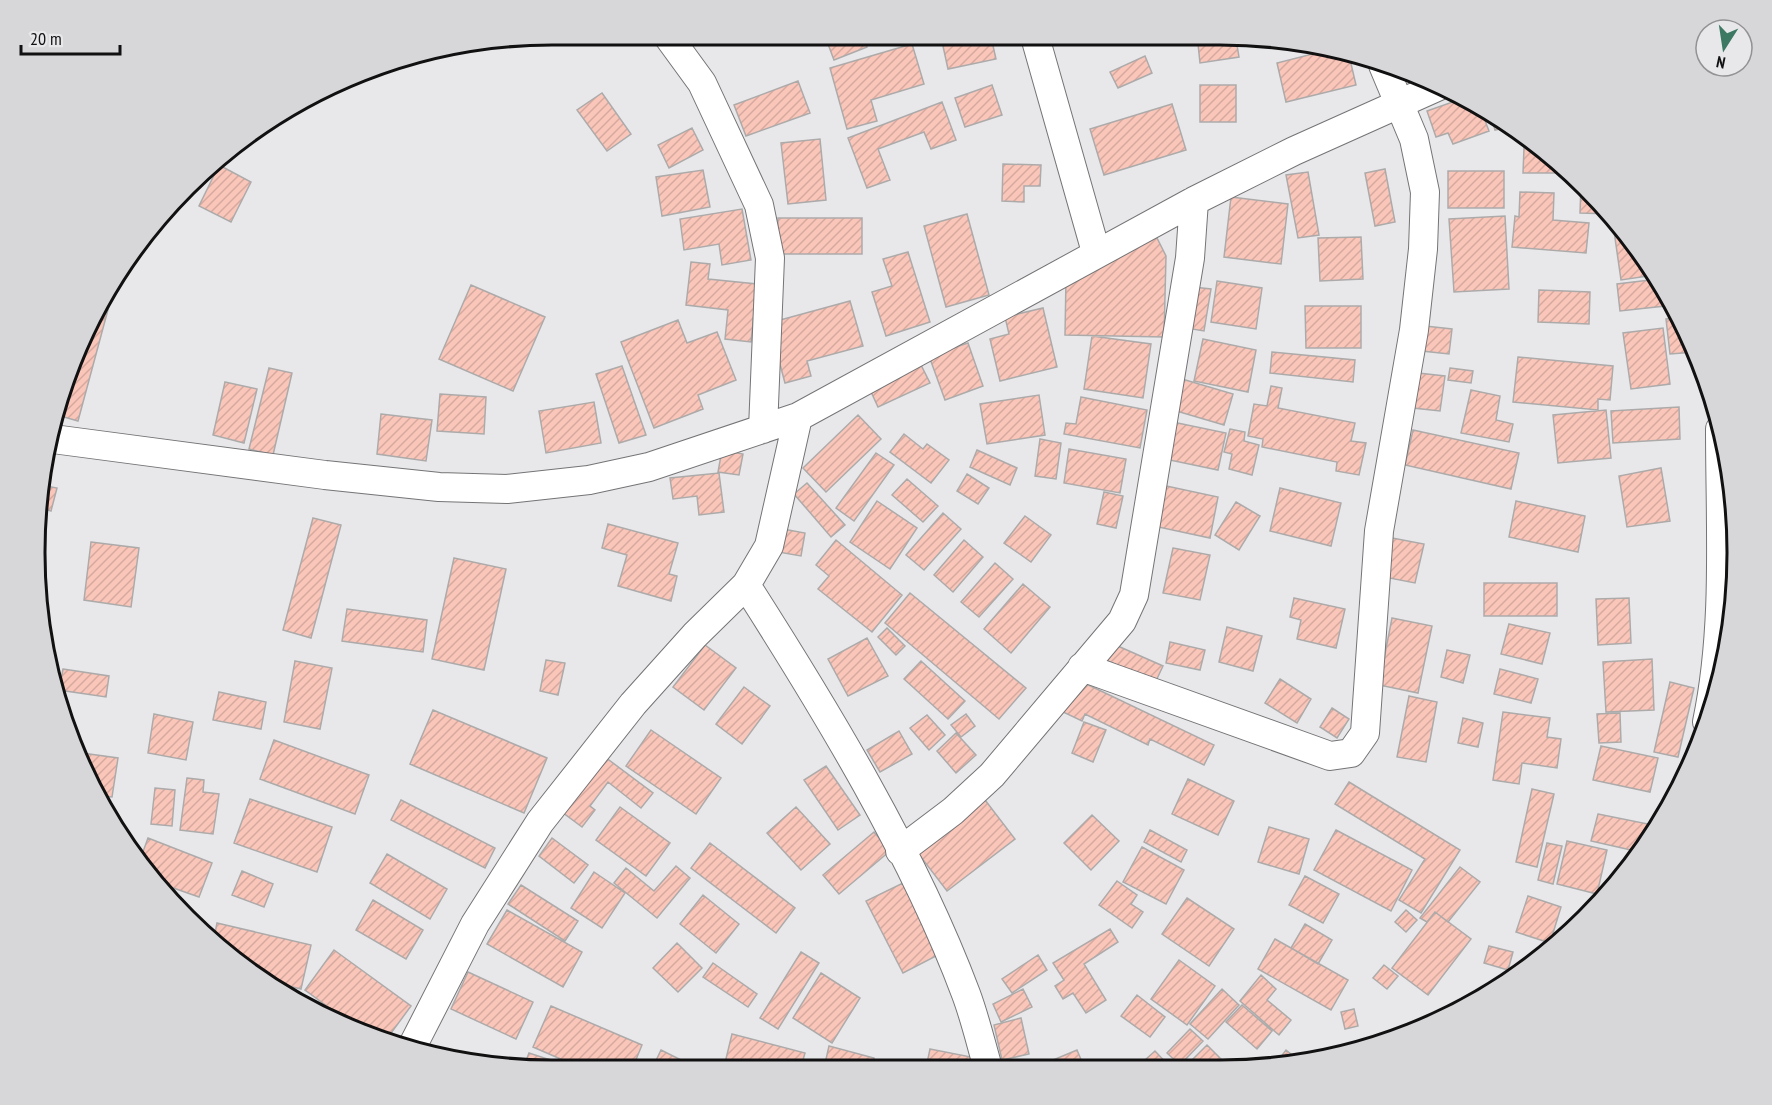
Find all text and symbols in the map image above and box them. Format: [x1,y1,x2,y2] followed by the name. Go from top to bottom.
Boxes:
[21,18,120,56] scale bar
[1694,18,1754,78] north arrow
[30,27,62,50] text: 20 m
[1715,52,1727,73] text: N

